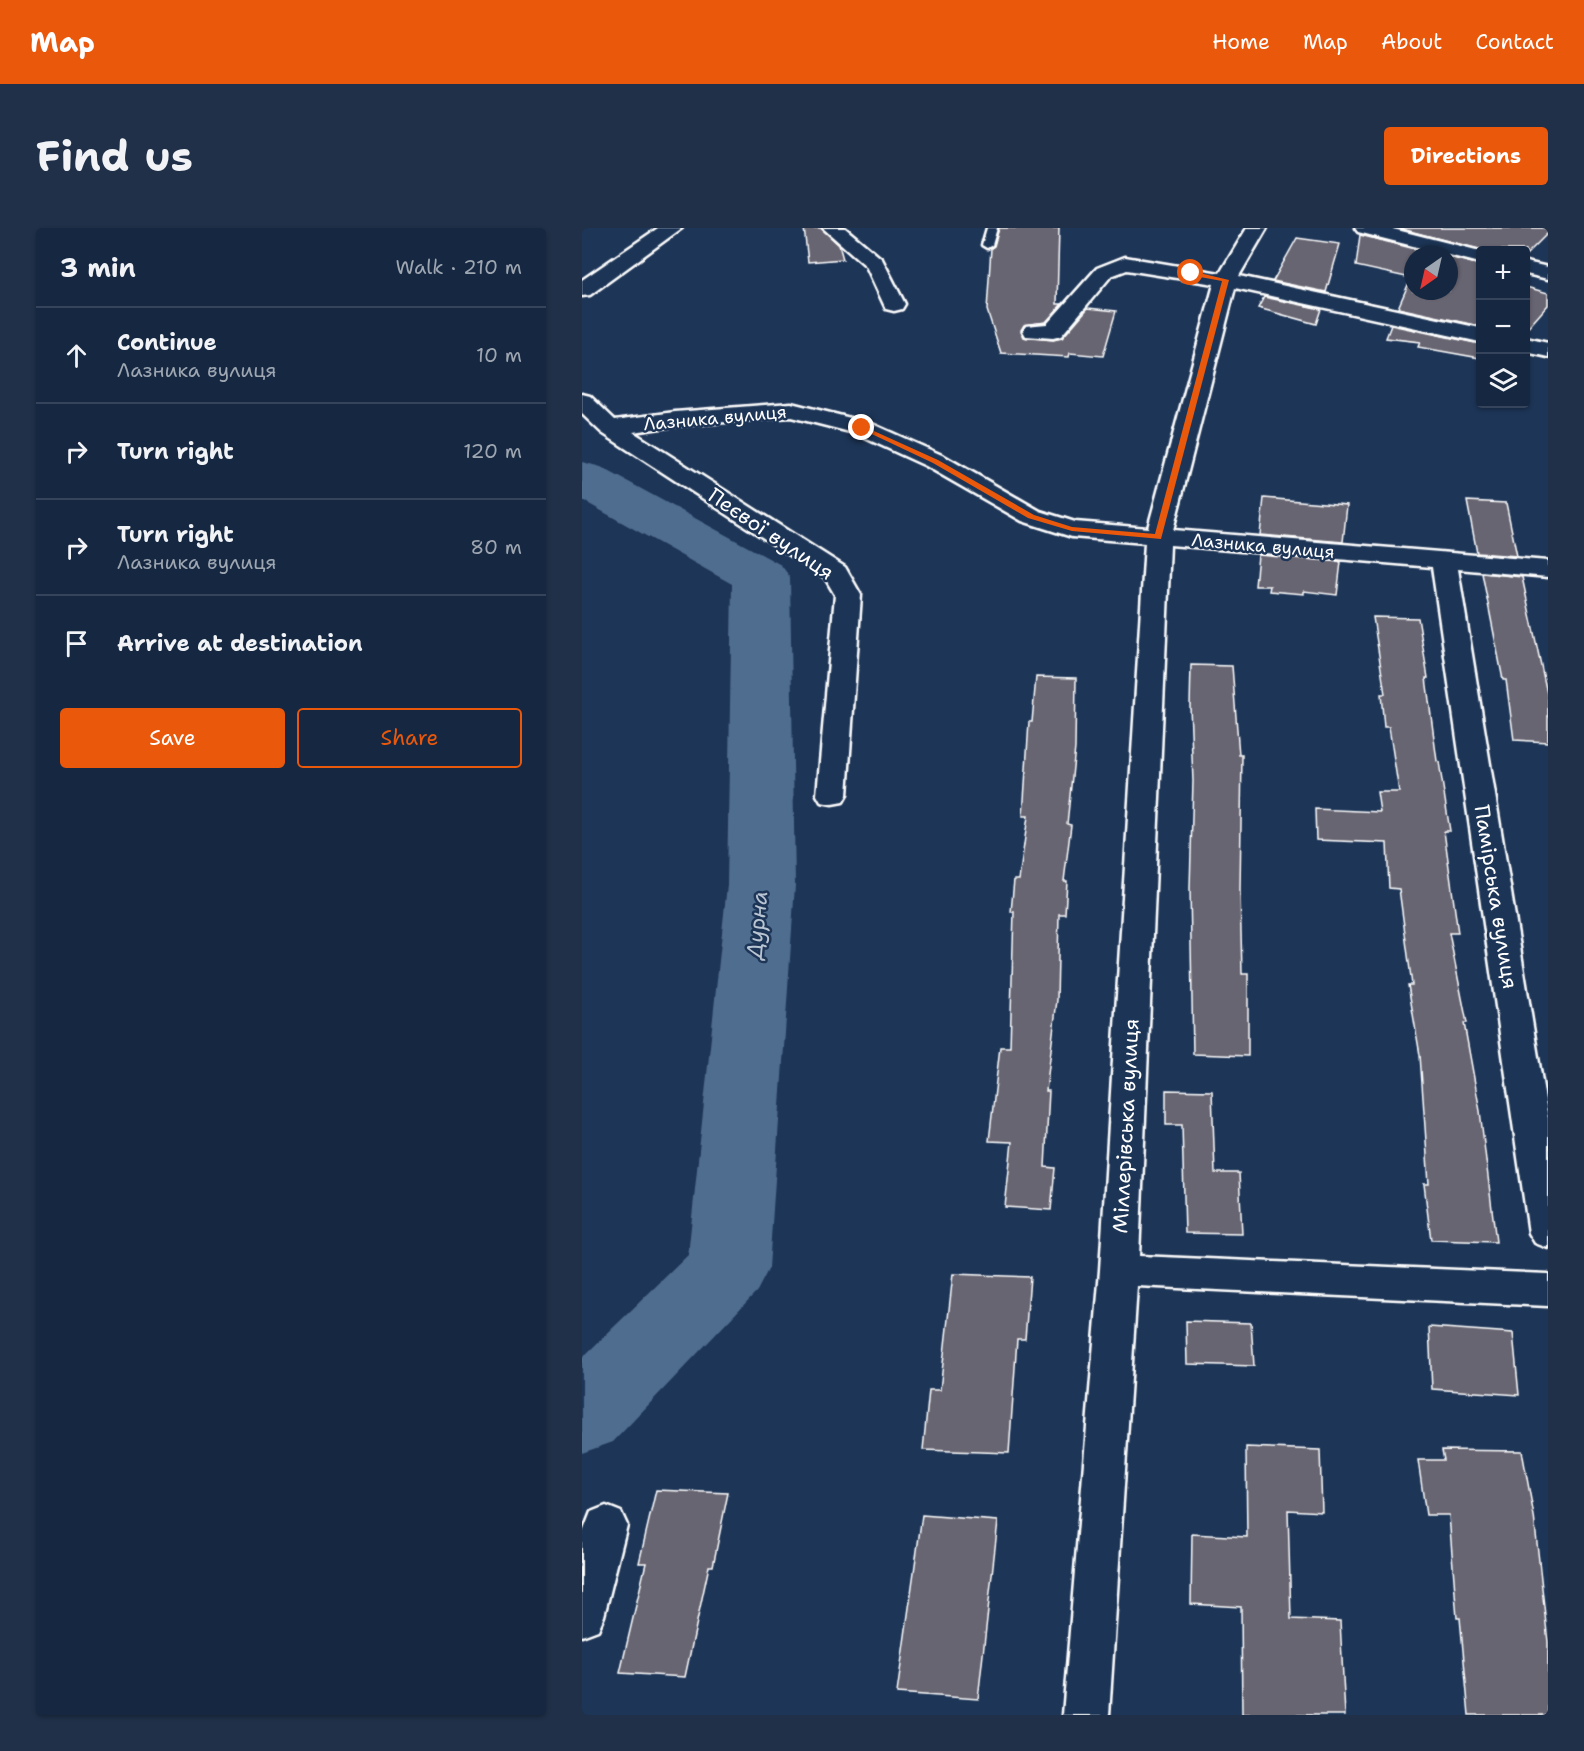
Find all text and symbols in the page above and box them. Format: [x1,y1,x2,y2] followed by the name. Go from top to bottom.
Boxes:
[30,23,95,61] text: Map
[1212,28,1270,56] text: Home
[1303,28,1348,56] text: Map
[1381,28,1442,56] text: About
[1475,28,1554,56] text: Contact
[1384,127,1548,185] button: Directions
[36,128,193,184] text: Find us
[1404,246,1458,300] north arrow
[1476,246,1530,408] map controls
[1476,246,1530,300] button: +
[60,250,136,285] text: 3 min
[396,254,522,280] text: Walk · 210 m
[1177,259,1203,285] route start
[1476,300,1530,354] button: −
[117,328,217,357] text: Continue
[60,339,93,372] icon: ahead
[476,342,522,368] text: 10 m
[1476,354,1530,408] button: layers
[117,357,277,383] text: Лазника вулиця
[642,400,788,436] street label: Лазника вулиця
[848,414,874,440] route end
[60,435,93,468] icon: right
[117,437,234,466] text: Turn right
[463,438,522,464] text: 120 m
[703,482,839,586] street label: Пеєвої вулиця
[117,520,234,549] text: Turn right
[1190,528,1336,564] street label: Лазника вулиця
[60,531,93,564] icon: right
[470,534,522,560] text: 80 m
[117,549,277,575] text: Лазника вулиця
[60,627,93,660] icon: arrive
[117,629,363,658] text: Arrive at destination
[60,708,285,768] button: Save
[297,708,522,768] button: Share
[1468,803,1524,991] street label: Памірська вулиця
[739,890,774,962] water label: Дурна
[1106,1018,1146,1234] street label: Міллерівська вулиця

